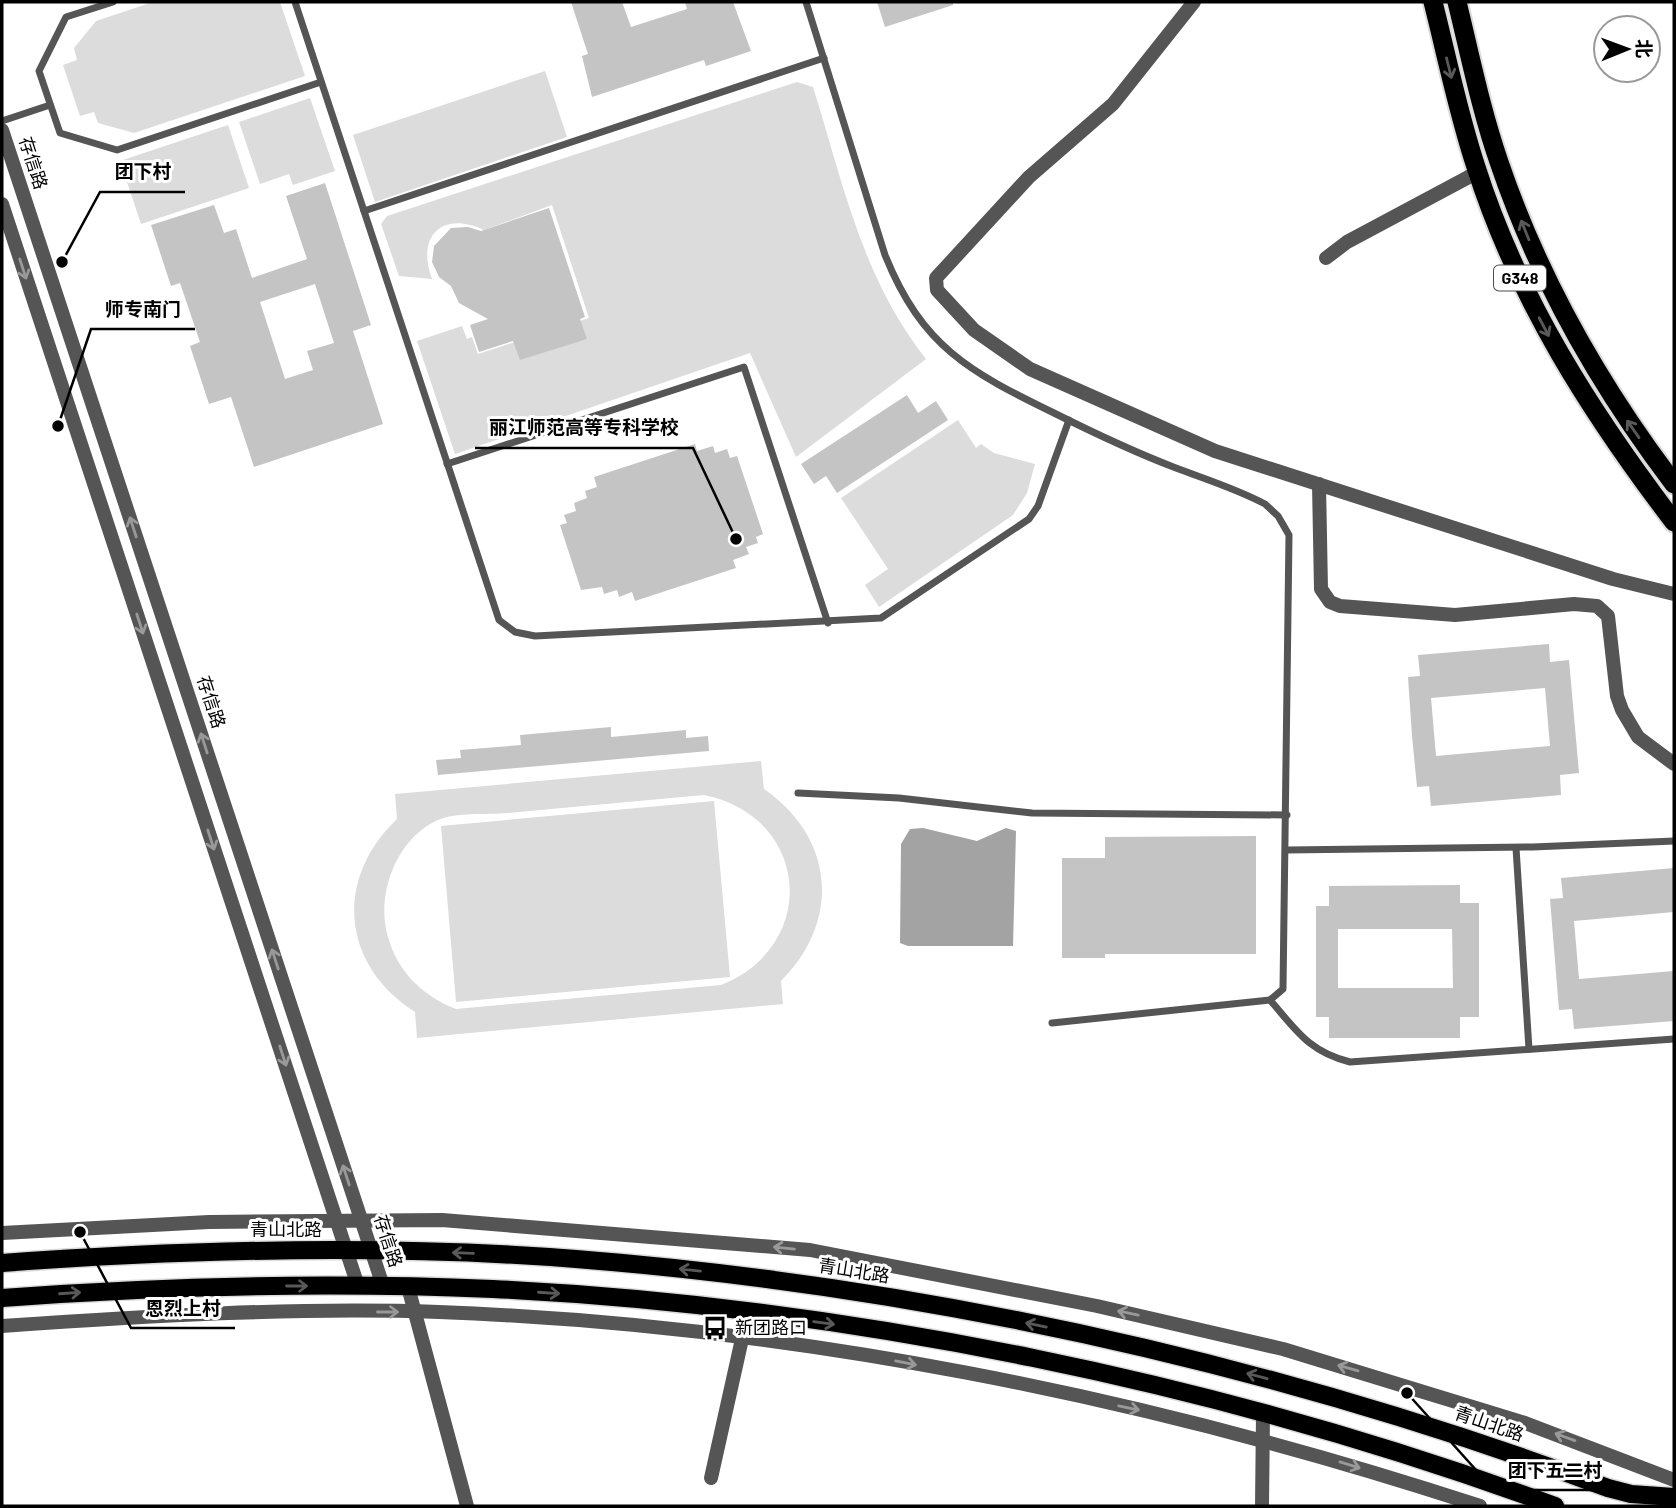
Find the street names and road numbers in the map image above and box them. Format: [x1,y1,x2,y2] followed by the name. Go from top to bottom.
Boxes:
[15,134,53,192] street label: 存信路
[1494,266,1546,290] road number: G348
[193,673,231,731] street label: 存信路
[370,1212,408,1270] street label: 存信路
[250,1218,322,1240] street label: 青山北路
[817,1254,891,1287] street label: 青山北路
[1452,1401,1527,1445] street label: 青山北路

